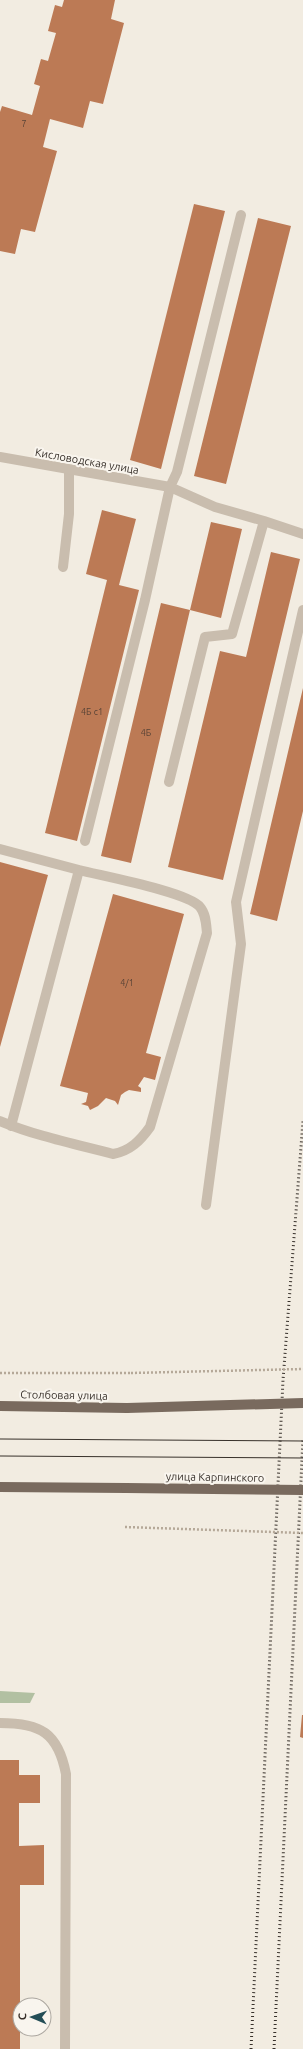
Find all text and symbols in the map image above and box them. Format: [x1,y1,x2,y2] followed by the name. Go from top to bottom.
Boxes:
[21,119,27,129] house number: 7
[34,446,140,476] street label: Кисловодская улица
[81,707,103,717] house number: 4Б с1
[141,728,152,738] house number: 4Б
[120,978,134,988] house number: 4/1
[20,1388,108,1402] street label: Столбовая улица
[166,1470,264,1484] street label: улица Карпинского
[12,1997,52,2037] north arrow
[16,2013,28,2020] text: С

